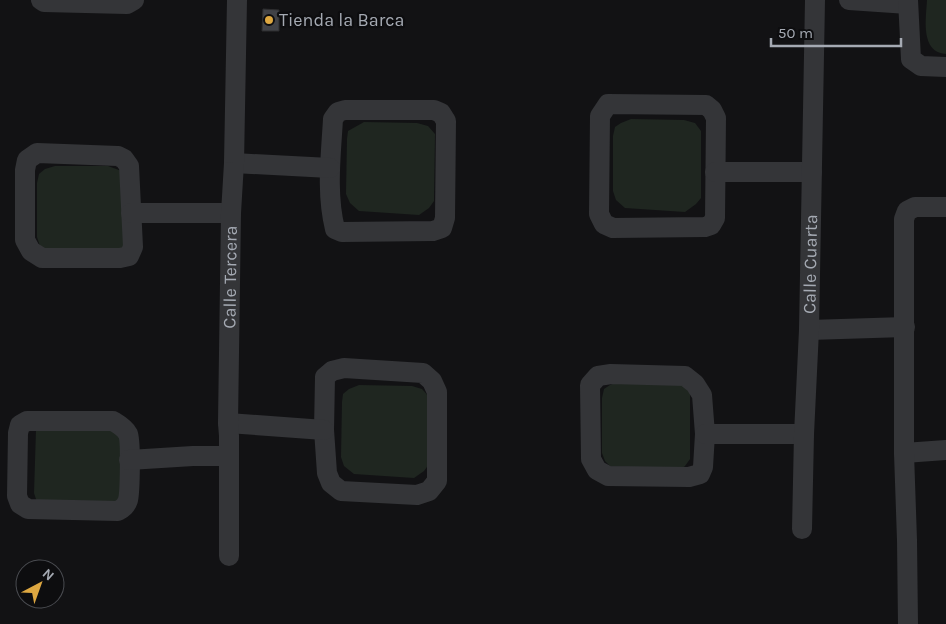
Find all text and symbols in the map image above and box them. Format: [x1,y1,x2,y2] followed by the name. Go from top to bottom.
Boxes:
[279,9,404,31] place label: Tienda la Barca
[263,14,275,26] marker: Tienda la Barca
[771,15,901,47] scale bar
[778,24,813,42] text: 50 m
[798,214,822,314] street label: Calle Cuarta
[218,225,242,329] street label: Calle Tercera
[15,559,65,609] north arrow
[39,565,58,584] text: N

